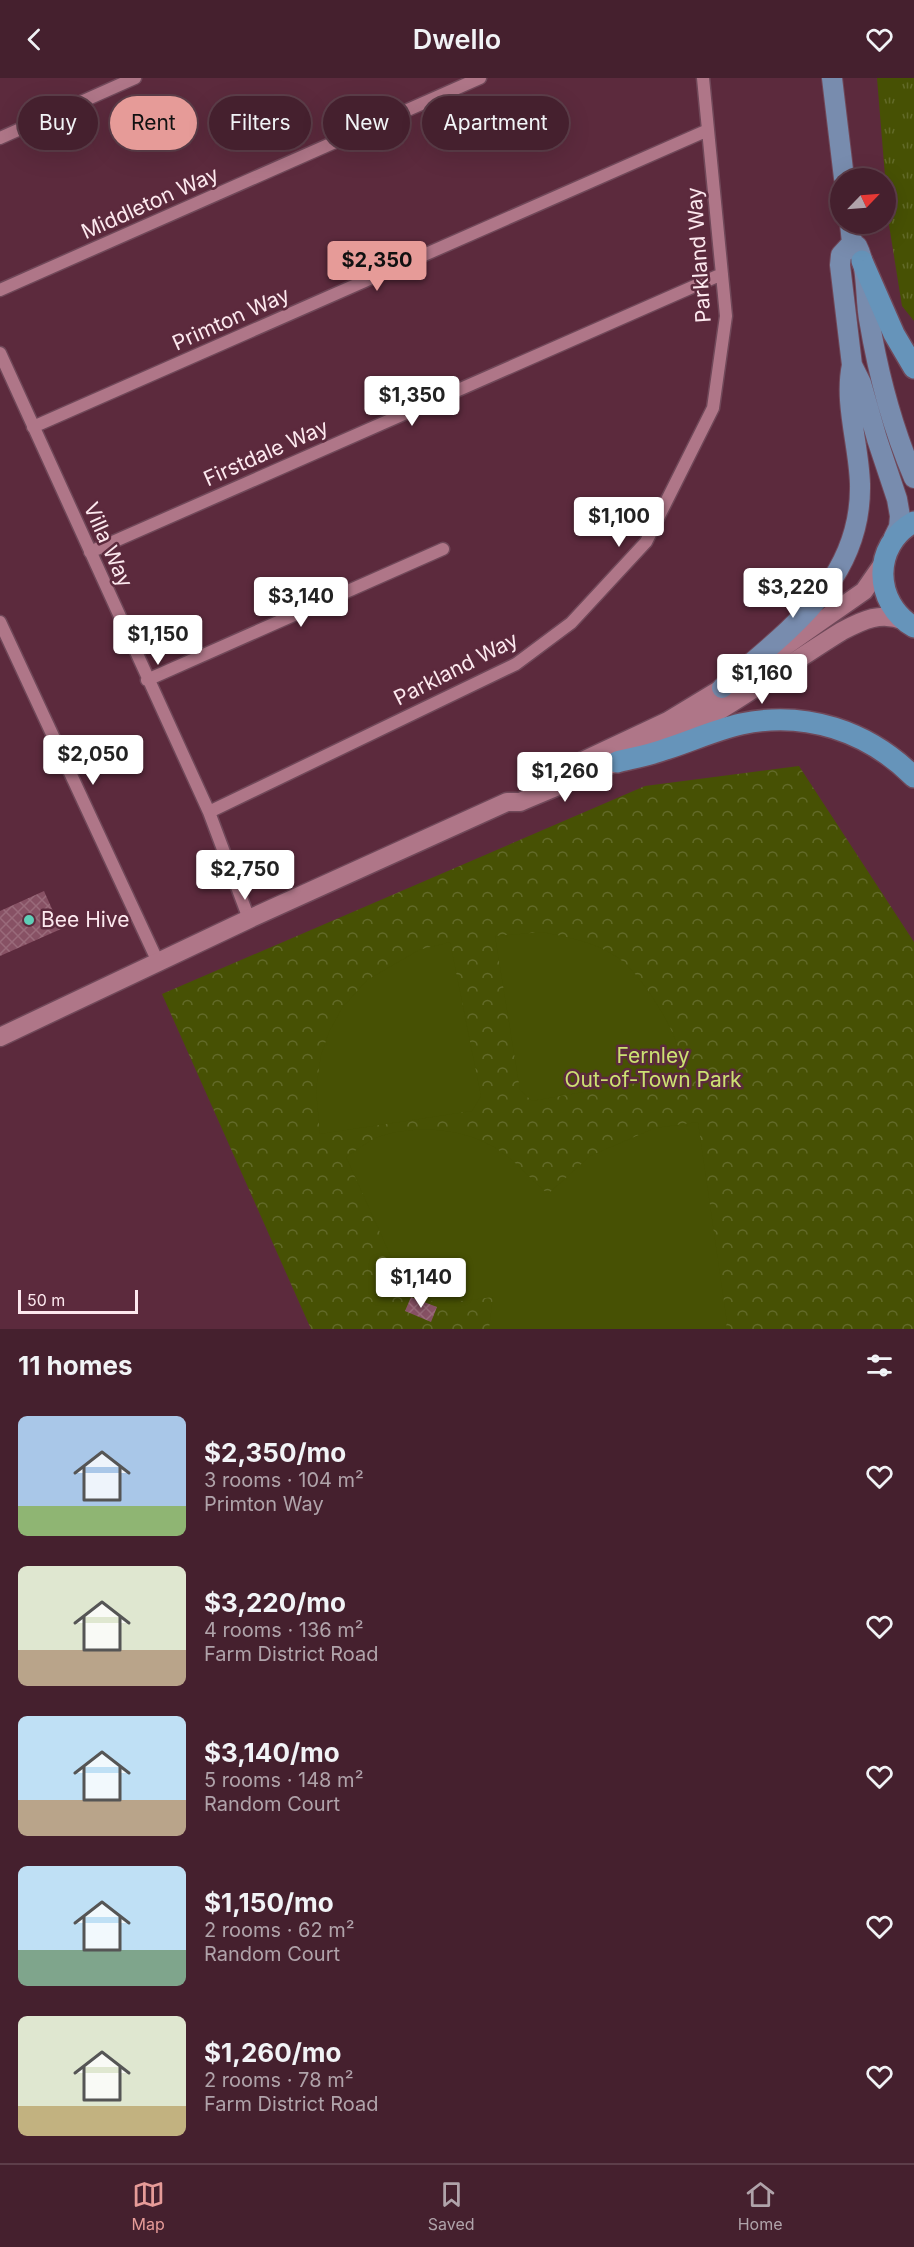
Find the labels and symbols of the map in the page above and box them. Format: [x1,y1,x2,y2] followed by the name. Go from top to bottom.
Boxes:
[77,161,222,244] street label: Middleton Way
[830,168,896,234] north arrow
[681,186,716,324] street label: Parkland Way
[328,241,426,292] pin: $2,350
[168,282,293,356] street label: Primton Way
[363,376,461,427] pin: $1,350
[200,414,332,491] street label: Firstdale Way
[570,497,668,548] pin: $1,100
[79,498,138,591] street label: Villa Way
[744,568,842,619] pin: $3,220
[252,577,350,628] pin: $3,140
[109,615,207,666] pin: $1,150
[390,626,522,711] street label: Parkland Way
[713,654,811,705] pin: $1,160
[44,735,142,786] pin: $2,050
[516,752,614,803] pin: $1,260
[196,850,294,901] pin: $2,750
[41,907,129,932] place label: Bee Hive
[22,913,36,927] marker: Bee Hive
[564,1043,742,1092] park label: Fernley Out-of-Town Park
[372,1258,470,1309] pin: $1,140
[18,1287,138,1314] scale bar

